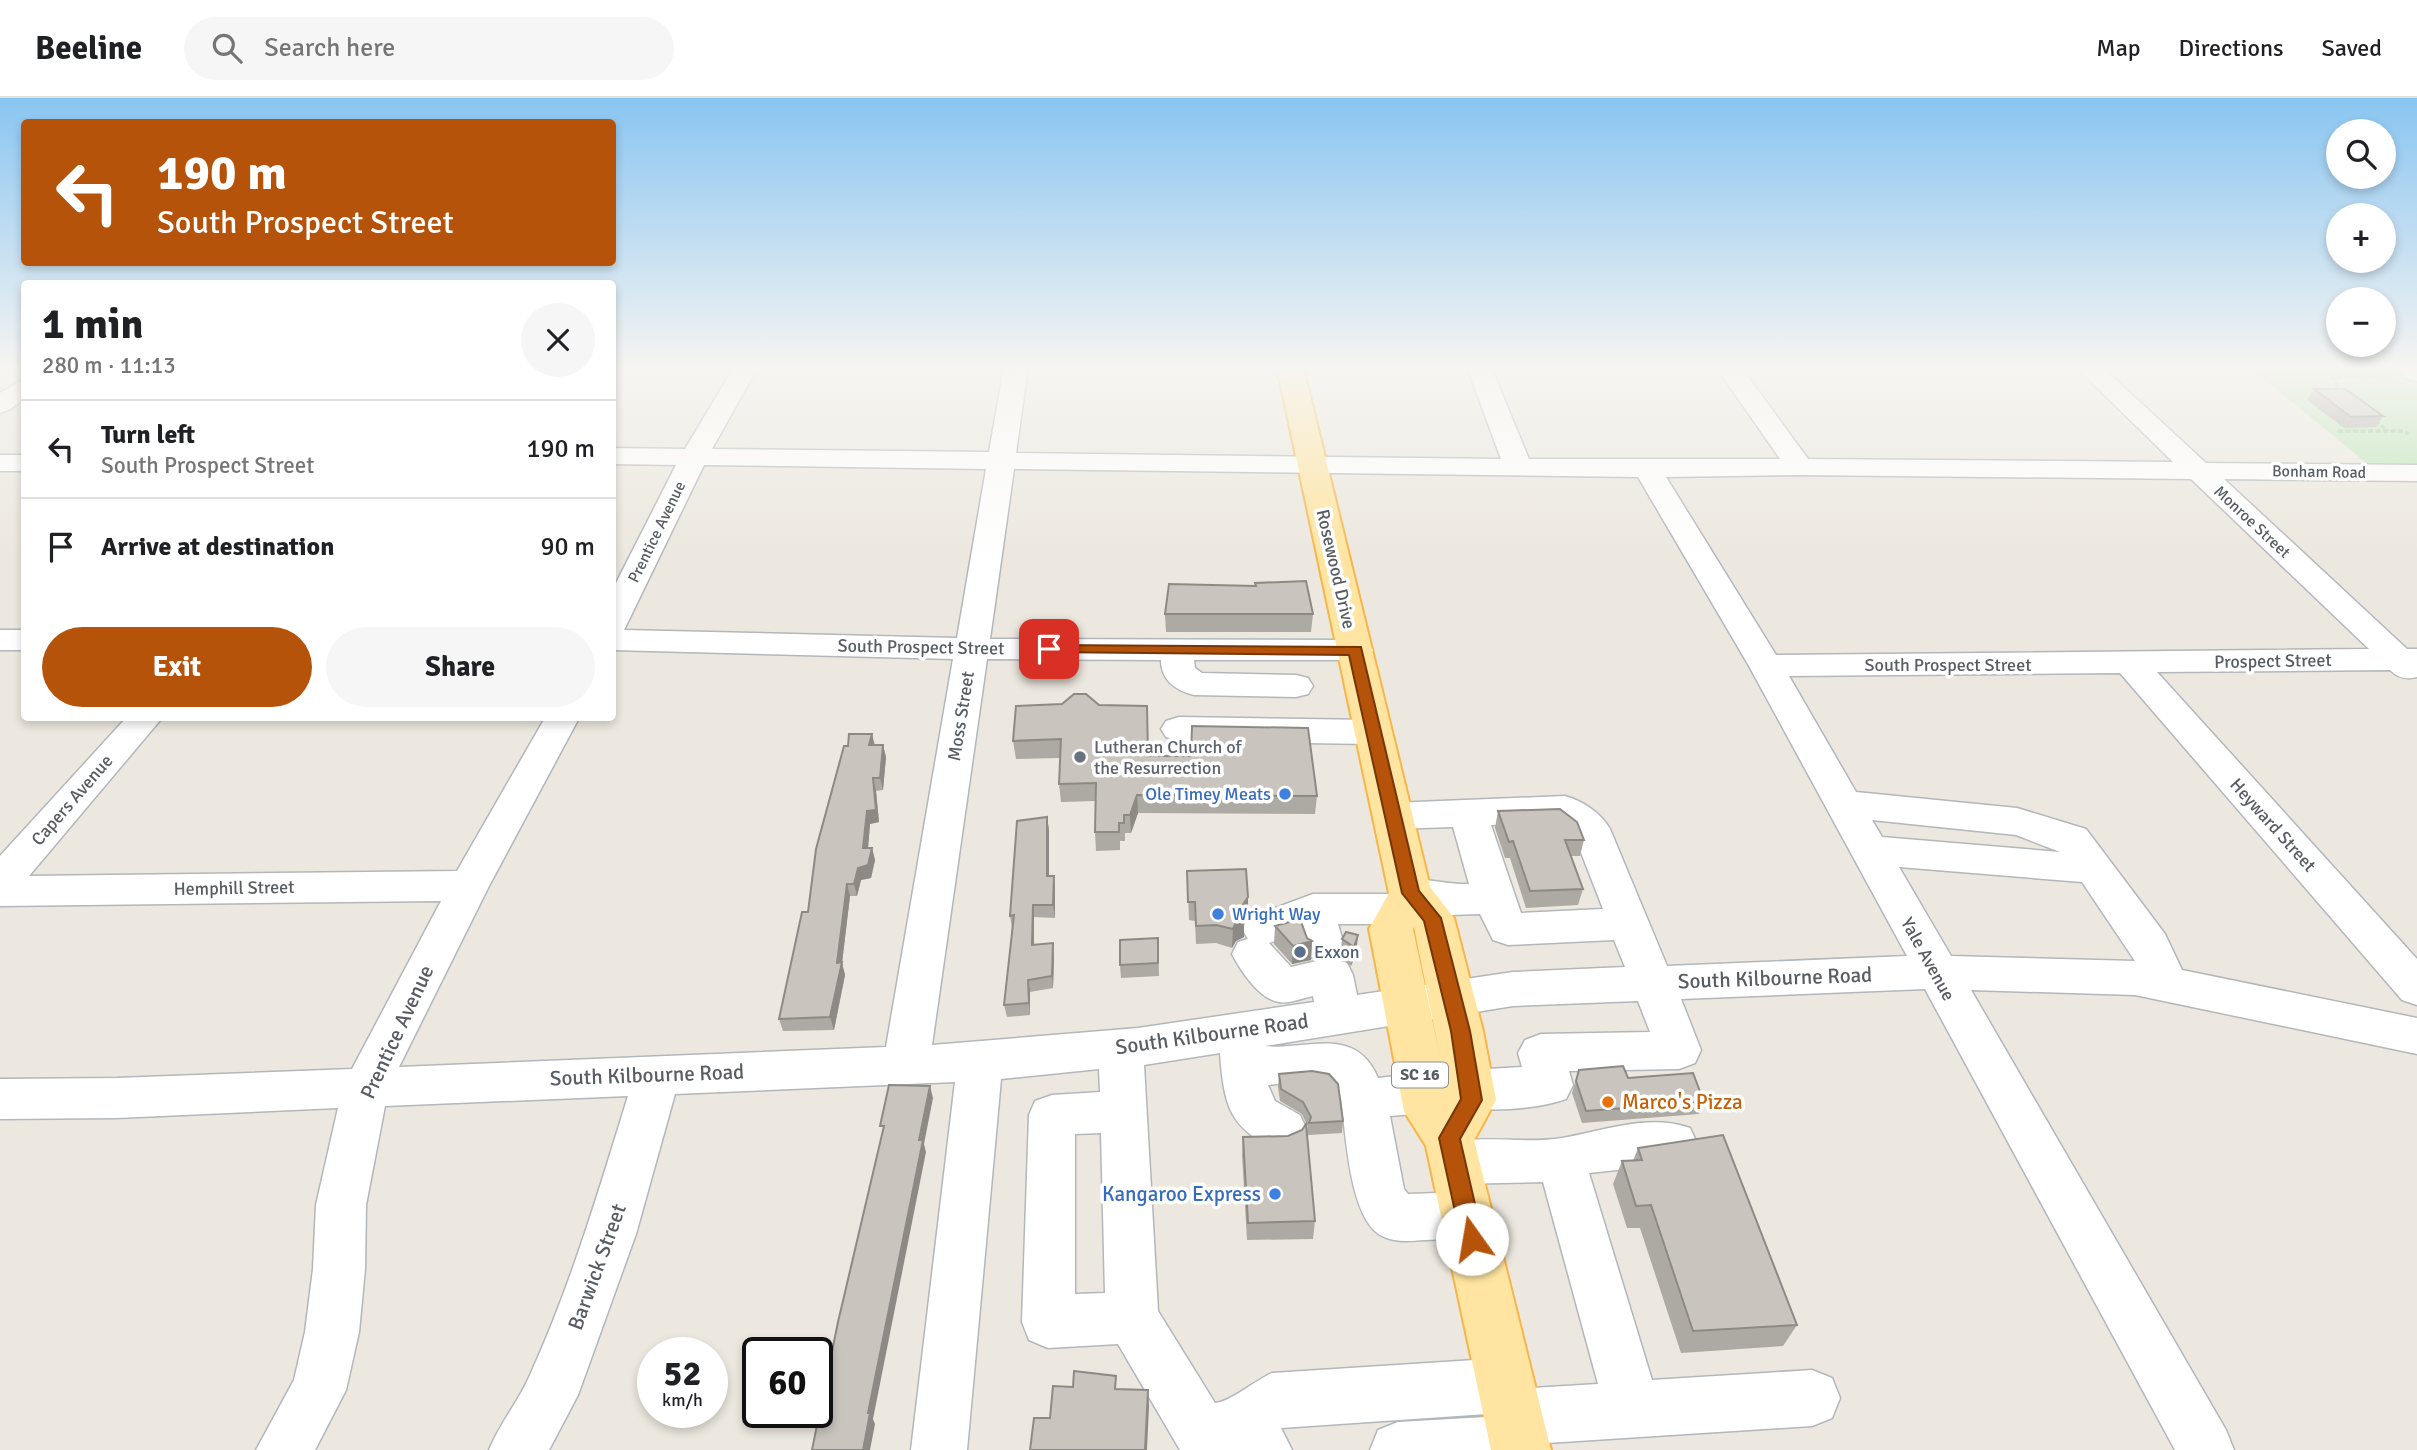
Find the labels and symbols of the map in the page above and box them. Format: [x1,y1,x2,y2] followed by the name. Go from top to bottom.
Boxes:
[2272,461,2366,483] street label: Bonham Road
[624,478,690,586] street label: Prentice Avenue
[2210,482,2295,563] street label: Monroe Street
[1312,507,1360,631] street label: Rosewood Drive
[1019,619,1079,679] pin
[837,635,1005,659] street label: South Prospect Street
[2214,649,2332,673] street label: Prospect Street
[1865,654,2031,676] street label: South Prospect Street
[943,670,979,762] street label: Moss Street
[1094,736,1243,779] place label: Lutheran Church of the Resurrection
[1072,749,1088,765] marker: Lutheran Church of the Resurrection
[27,750,117,850] street label: Capers Avenue
[2225,774,2321,876] street label: Heyward Street
[1145,783,1271,805] place label: Ole Timey Meats
[1277,786,1293,802] marker: Ole Timey Meats
[173,876,295,900] street label: Hemphill Street
[1232,903,1321,925] place label: Wright Way
[1210,906,1226,922] marker: Wright Way
[1896,914,1960,1004] street label: Yale Avenue
[1314,941,1360,963] place label: Exxon
[1292,944,1308,960] marker: Exxon
[355,961,439,1103] street label: Prentice Avenue
[1677,962,1873,994] street label: South Kilbourne Road
[1114,1008,1310,1060] street label: South Kilbourne Road
[549,1059,745,1091] street label: South Kilbourne Road
[1392,1063,1448,1088] road number: SC 16
[1622,1089,1743,1115] place label: Marco's Pizza
[1600,1094,1616,1110] marker: Marco's Pizza
[1102,1181,1261,1207] place label: Kangaroo Express
[1267,1186,1283,1202] marker: Kangaroo Express
[562,1200,632,1334] street label: Barwick Street
[1435,1202,1509,1276] position arrow
[742,1337,833,1428] speed limit sign: 60

